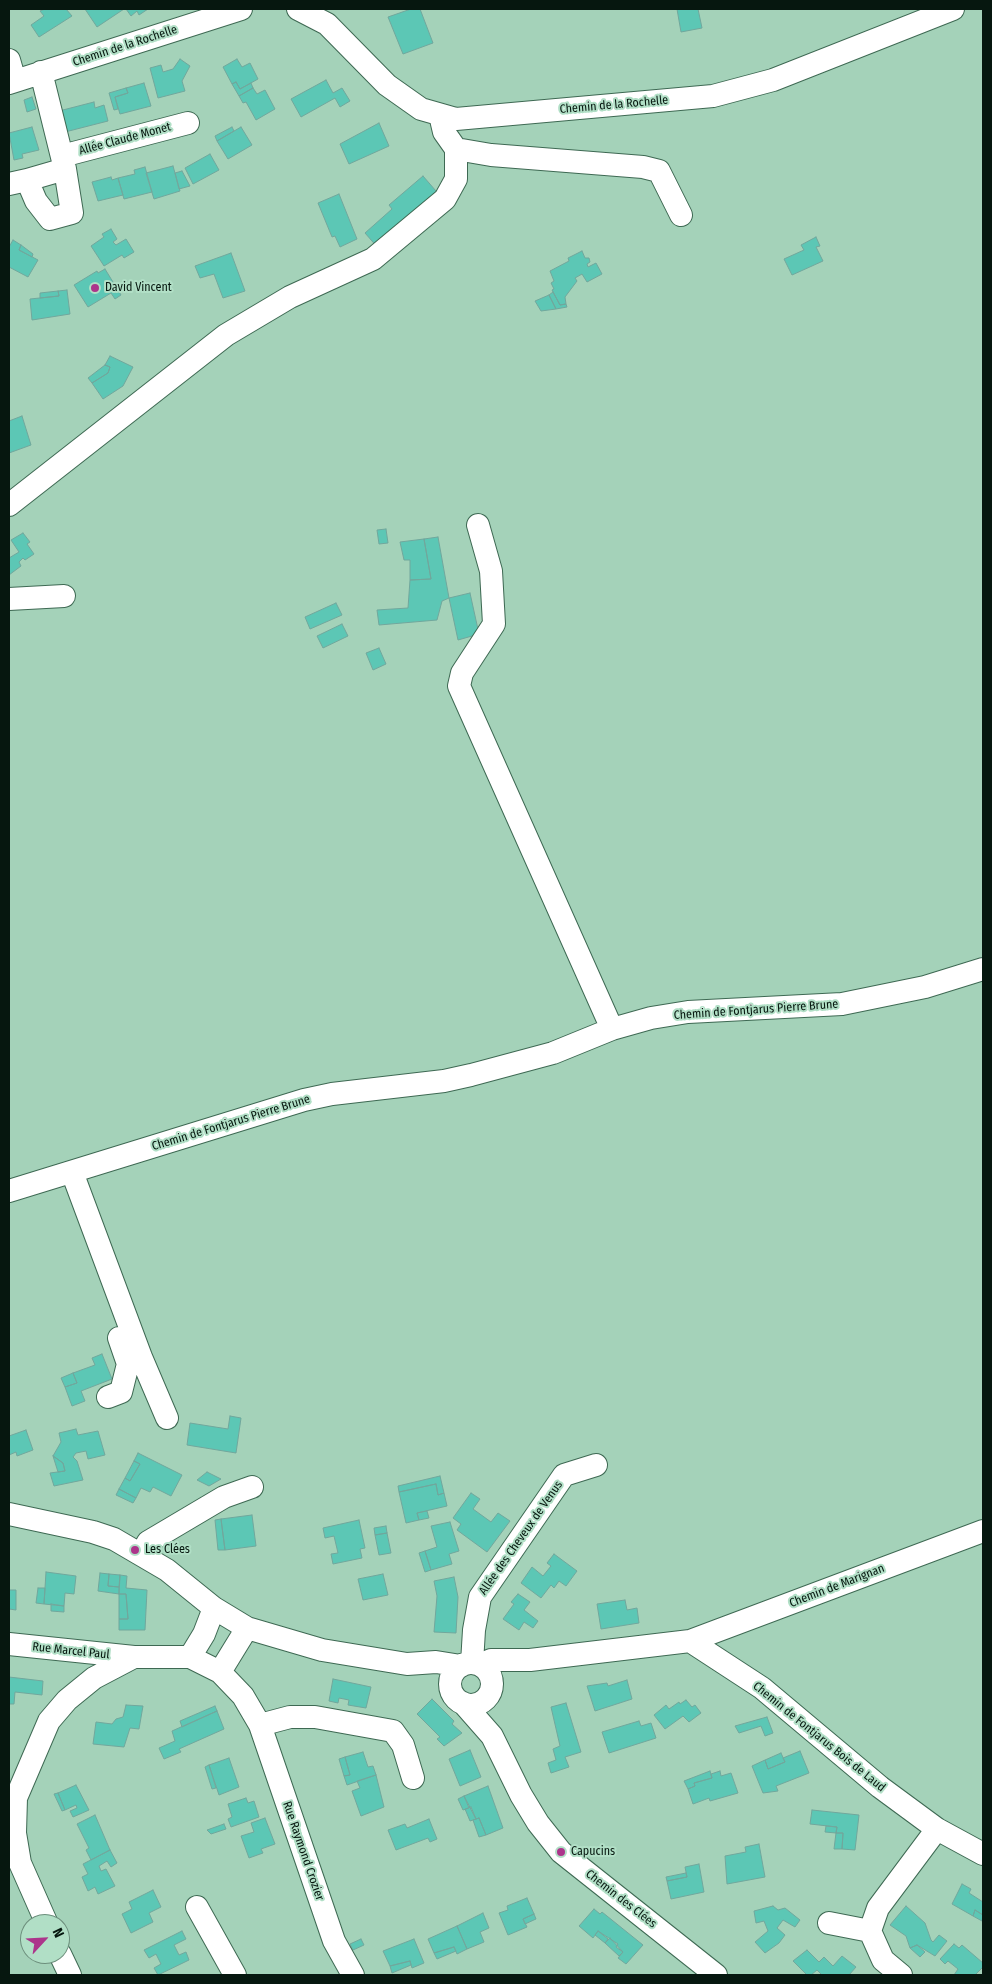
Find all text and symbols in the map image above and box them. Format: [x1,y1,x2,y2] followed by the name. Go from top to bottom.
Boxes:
[71,22,179,70] street label: Chemin de la Rochelle
[559,93,669,117] street label: Chemin de la Rochelle
[77,120,173,158] street label: Allée Claude Monet
[105,281,172,295] place label: David Vincent
[89,282,101,294] marker: David Vincent
[673,997,839,1023] street label: Chemin de Fontjarus Pierre Brune
[150,1092,312,1154] street label: Chemin de Fontjarus Pierre Brune
[476,1478,566,1598] street label: Allée des Cheveux de Venus
[145,1543,190,1557] place label: Les Clées
[129,1544,141,1556] marker: Les Clées
[787,1561,887,1611] street label: Chemin de Marignan
[32,1640,110,1662] street label: Rue Marcel Paul
[750,1679,888,1795] street label: Chemin de Fontjarus Bois de Laud
[279,1799,327,1903] street label: Rue Raymond Crozier
[571,1845,615,1859] place label: Capucins
[555,1846,567,1858] marker: Capucins
[583,1867,659,1931] street label: Chemin des Clées
[20,1914,70,1964] north arrow
[49,1925,68,1940] text: N

